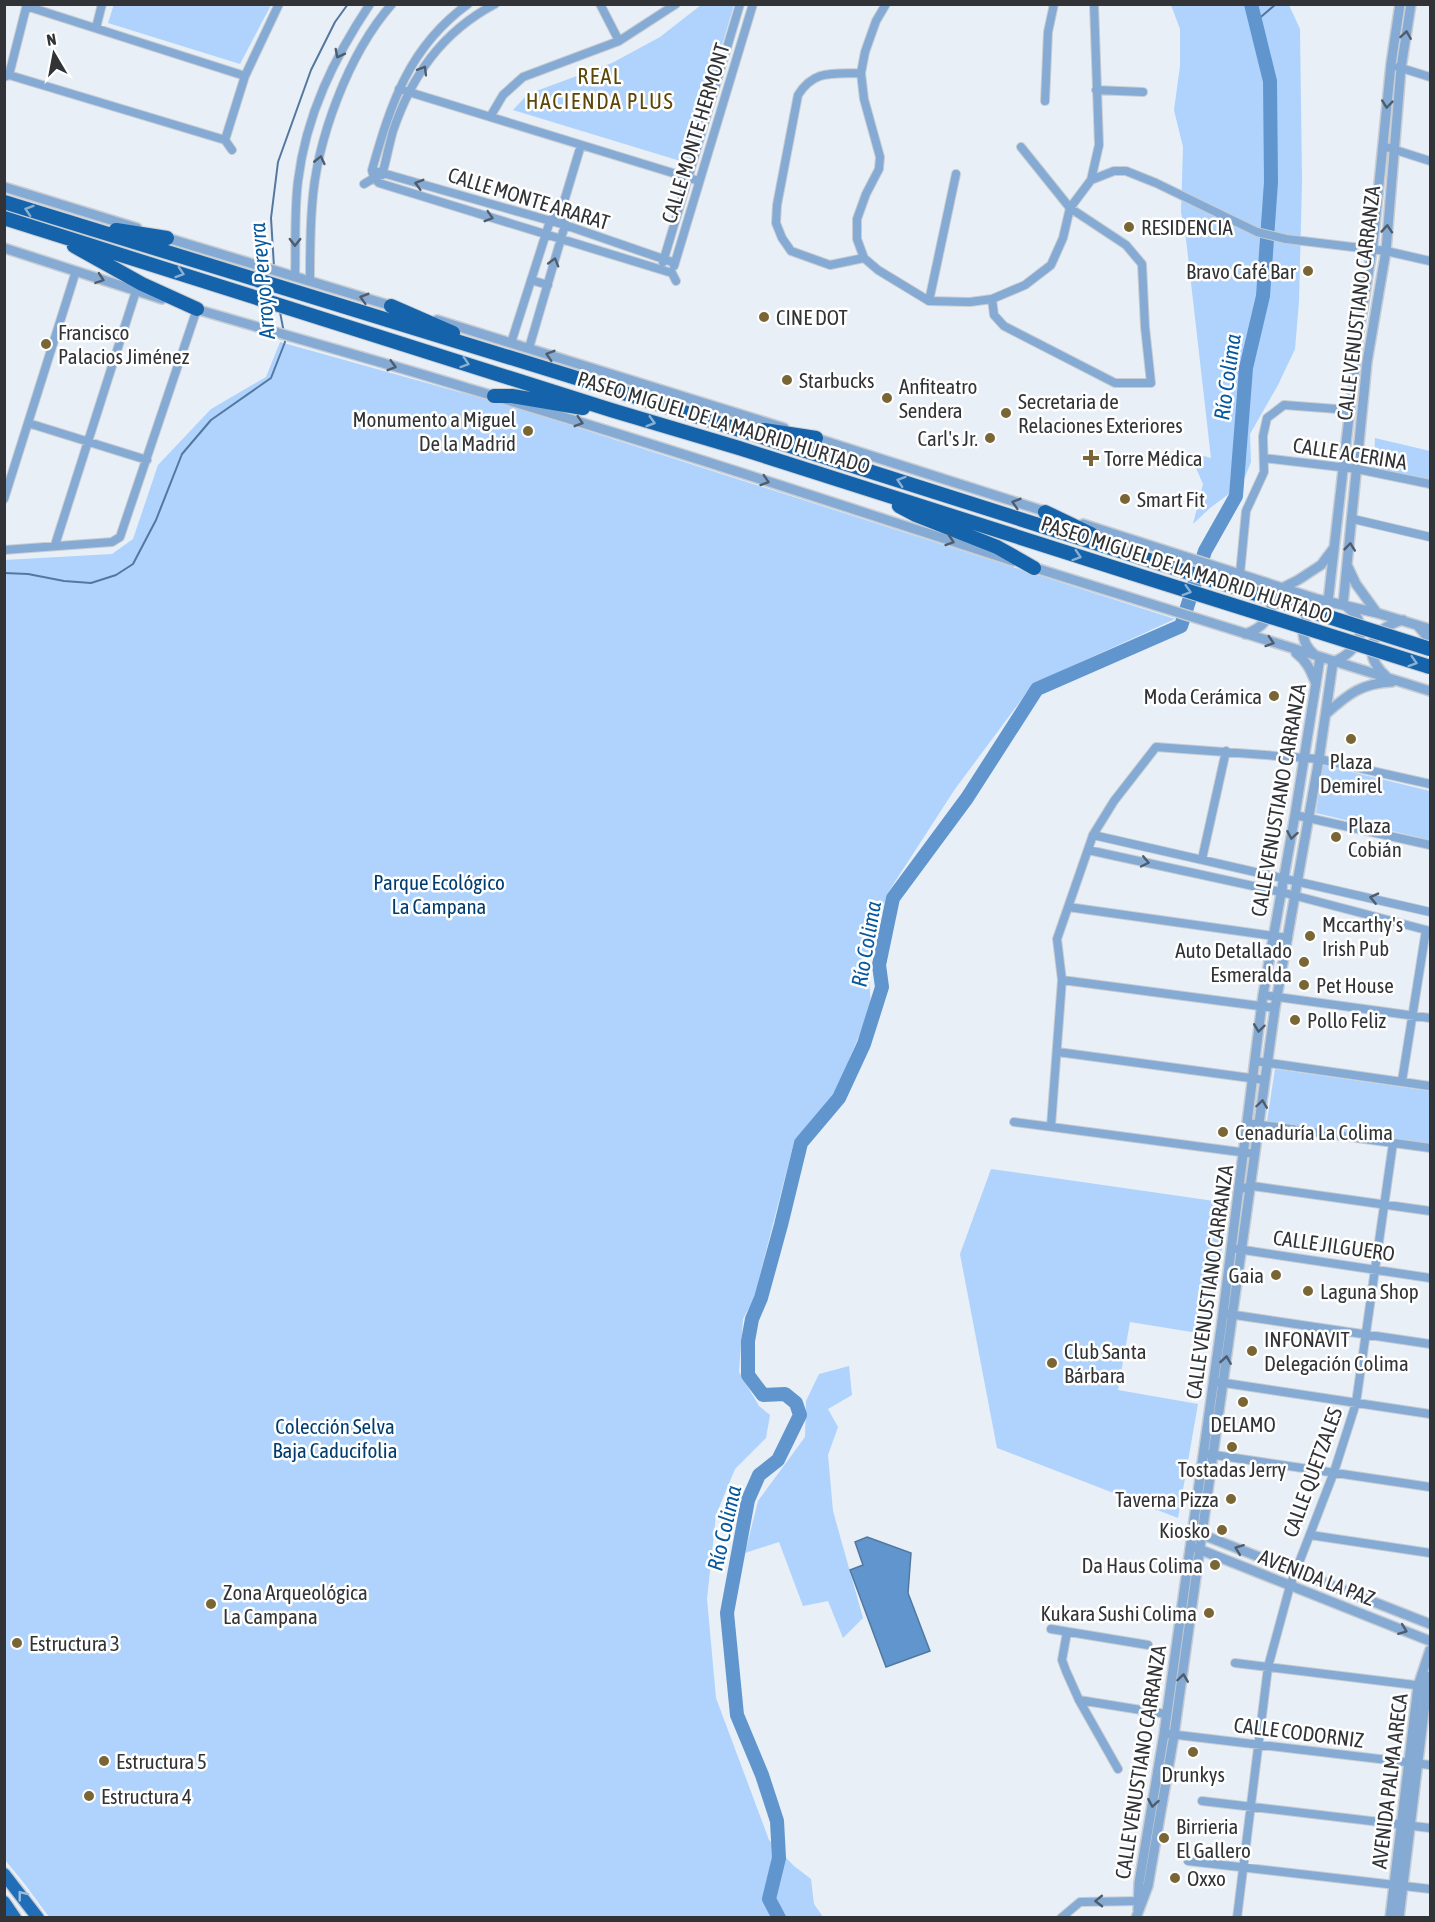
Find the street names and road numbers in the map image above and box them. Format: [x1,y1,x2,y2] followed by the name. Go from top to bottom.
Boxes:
[656,40,734,226] street label: CALLE MONTE HERMONT
[445,162,613,234] street label: CALLE MONTE ARARAT
[1332,184,1384,422] street label: CALLE VENUSTIANO CARRANZA
[575,366,873,478] street label: PASEO MIGUEL DE LA MADRID HURTADO
[1291,432,1409,474] street label: CALLE ACERINA
[1038,510,1336,628] street label: PASEO MIGUEL DE LA MADRID HURTADO
[1246,681,1310,918] street label: CALLE VENUSTIANO CARRANZA
[1181,1163,1237,1401] street label: CALLE VENUSTIANO CARRANZA
[1272,1225,1396,1265] street label: CALLE JILGUERO
[1277,1404,1347,1540] street label: CALLE QUETZALES
[1256,1544,1378,1610] street label: AVENIDA LA PAZ
[1110,1643,1170,1881] street label: CALLE VENUSTIANO CARRANZA
[1366,1691,1412,1870] street label: AVENIDA PALMA ARECA
[1233,1712,1365,1752] street label: CALLE CODORNIZ

